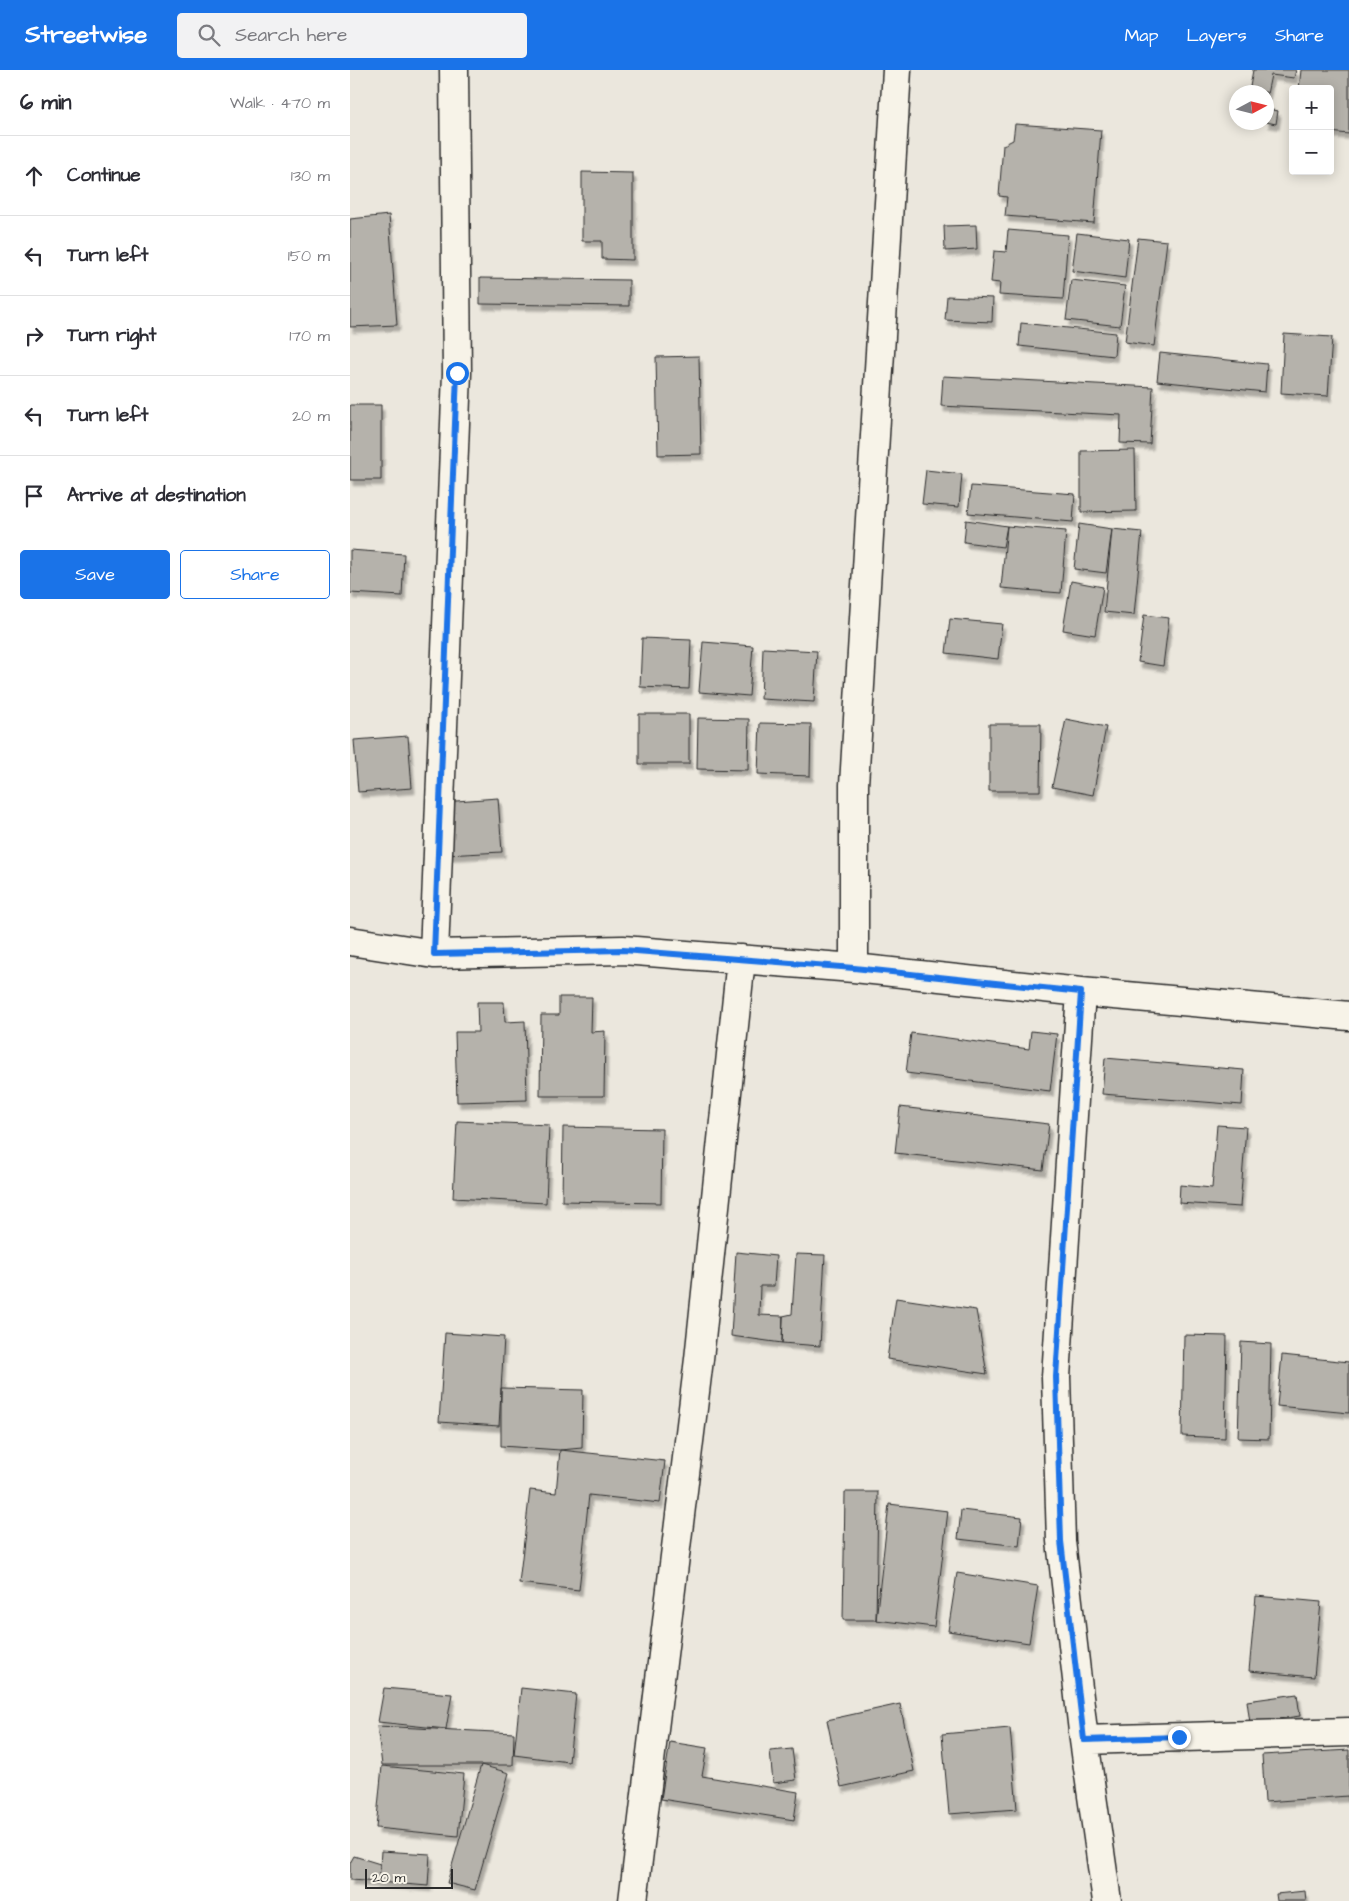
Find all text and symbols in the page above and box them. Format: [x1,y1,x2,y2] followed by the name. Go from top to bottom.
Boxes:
[177,13,527,58] search box
[25,18,147,52] text: Streetwise
[195,21,223,49] icon: search
[235,22,347,49] text: Search here
[1124,23,1158,48] text: Map
[1186,23,1247,48] text: Layers
[1275,23,1324,48] text: Share
[1229,85,1274,130] north arrow
[1289,85,1334,175] map controls
[1289,85,1334,130] button: +
[20,88,72,117] text: 6 min
[230,92,330,114] text: Walk · 470 m
[1289,130,1334,175] button: −
[20,162,48,190] icon: ahead
[67,162,141,189] text: Continue
[291,165,330,187] text: 130 m
[20,242,48,270] icon: left
[67,242,148,269] text: Turn left
[288,245,330,267] text: 150 m
[20,322,48,350] icon: right
[67,322,156,349] text: Turn right
[289,325,330,347] text: 170 m
[446,362,469,385] route start
[20,402,48,430] icon: left
[67,402,148,429] text: Turn left
[292,405,330,427] text: 20 m
[20,482,48,510] icon: arrive
[67,482,246,509] text: Arrive at destination
[20,550,170,599] button: Save
[180,550,330,599] button: Share
[1168,1726,1191,1749] route end
[365,1866,452,1889] scale bar
[372,1868,405,1888] text: 20 m

